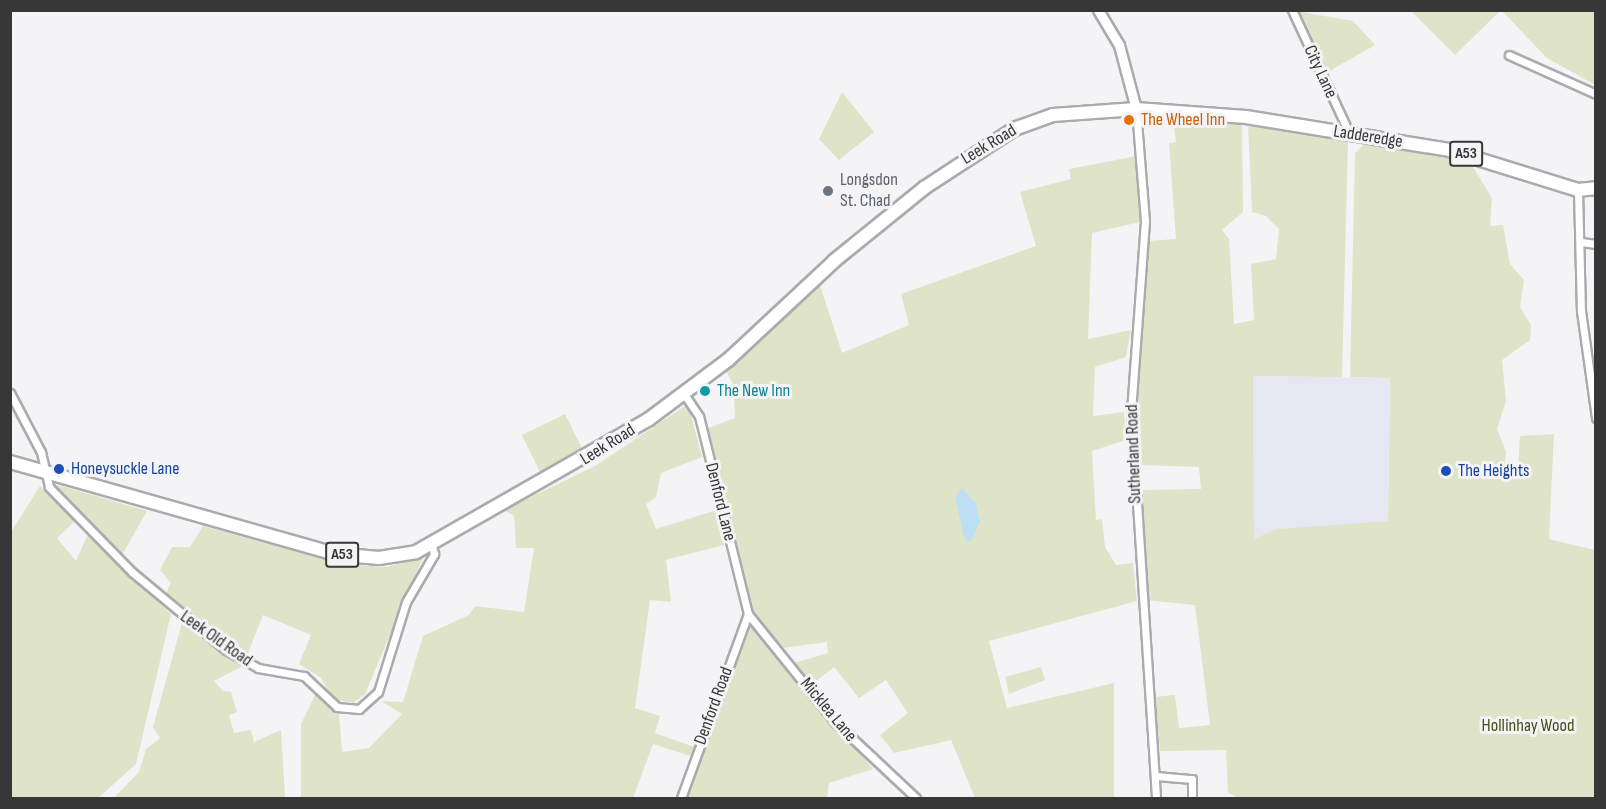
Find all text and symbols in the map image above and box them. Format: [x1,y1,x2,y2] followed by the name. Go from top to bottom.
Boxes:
[1298,42,1342,102] street label: City Lane
[1141,109,1225,131] place label: The Wheel Inn
[1122,113,1136,127] marker: The Wheel Inn
[957,120,1021,170] street label: Leek Road
[1332,121,1404,153] street label: Ladderedge
[1448,141,1484,167] road number: A53
[840,170,898,213] place label: Longsdon St. Chad
[821,184,835,198] marker: Longsdon St. Chad
[717,380,790,402] place label: The New Inn
[698,384,712,398] marker: The New Inn
[1121,404,1147,504] street label: Sutherland Road
[577,420,639,470] street label: Leek Road
[71,458,179,480] place label: Honeysuckle Lane
[1458,460,1530,482] place label: The Heights
[700,461,740,543] street label: Denford Lane
[52,462,66,476] marker: Honeysuckle Lane
[1439,464,1453,478] marker: The Heights
[324,542,360,568] road number: A53
[176,606,256,672] street label: Leek Old Road
[690,664,738,748] street label: Denford Road
[795,674,861,746] street label: Micklea Lane
[1482,715,1574,737] park label: Hollinhay Wood

